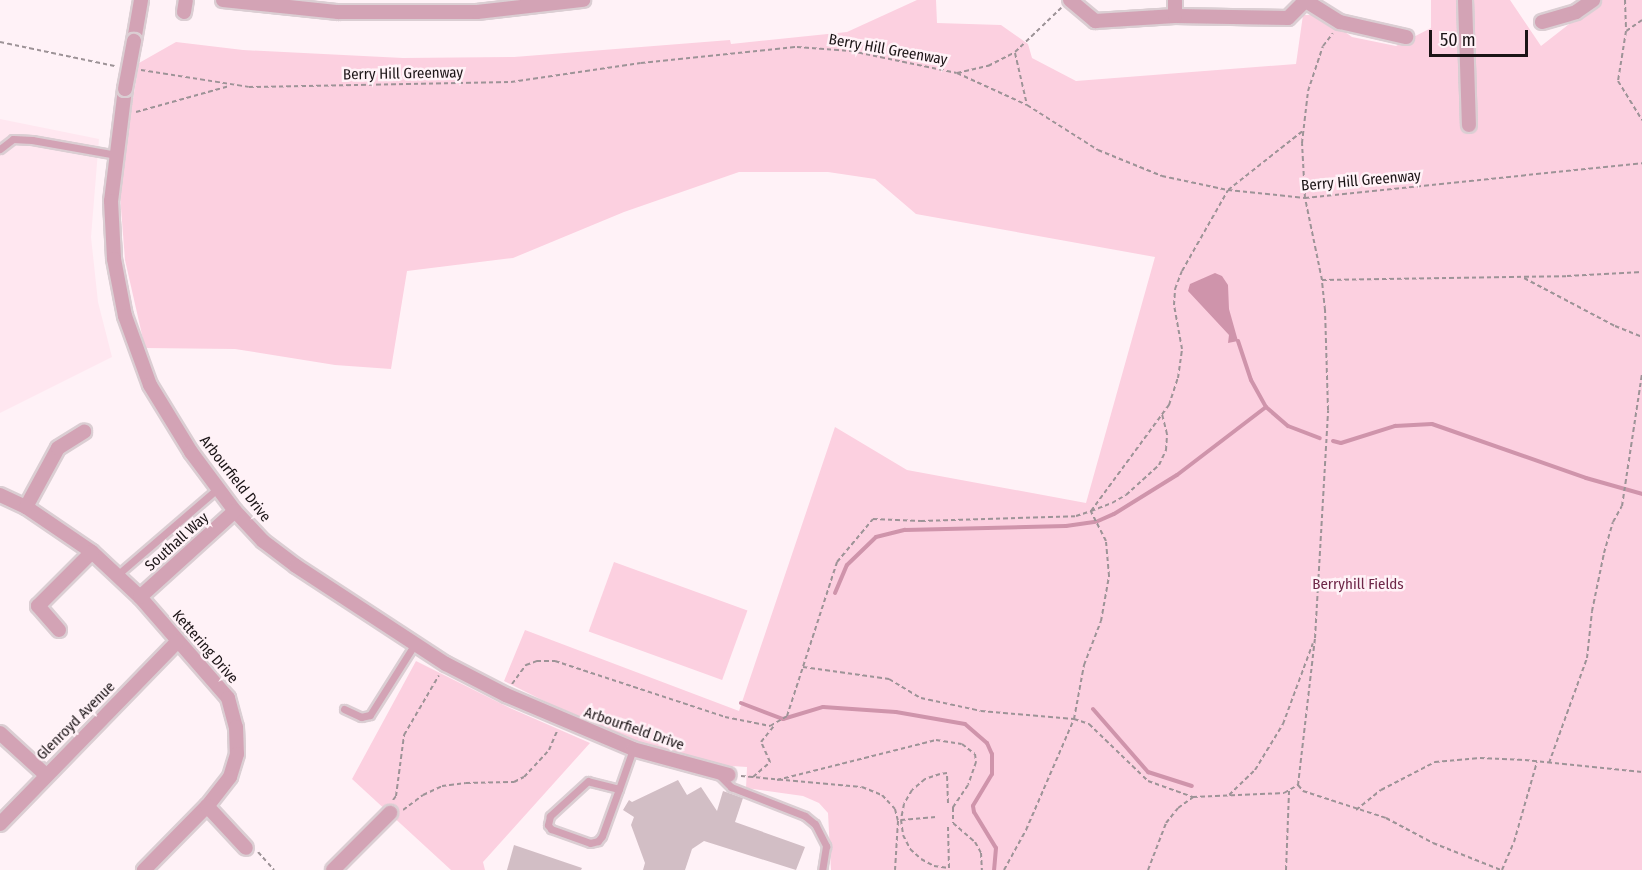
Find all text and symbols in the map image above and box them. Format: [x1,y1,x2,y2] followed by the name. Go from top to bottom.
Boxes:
[1432,18,1531,56] scale bar
[1440,29,1476,51] text: 50 m
[827,31,949,69] street label: Berry Hill Greenway
[343,64,463,84] street label: Berry Hill Greenway
[1300,167,1422,195] street label: Berry Hill Greenway
[196,432,274,526] street label: Arbourfield Drive
[142,509,212,575] street label: Southall Way
[1312,576,1404,594] park label: Berryhill Fields
[168,607,242,687] street label: Kettering Drive
[33,678,119,764] street label: Glenroyd Avenue
[582,703,686,755] street label: Arbourfield Drive

